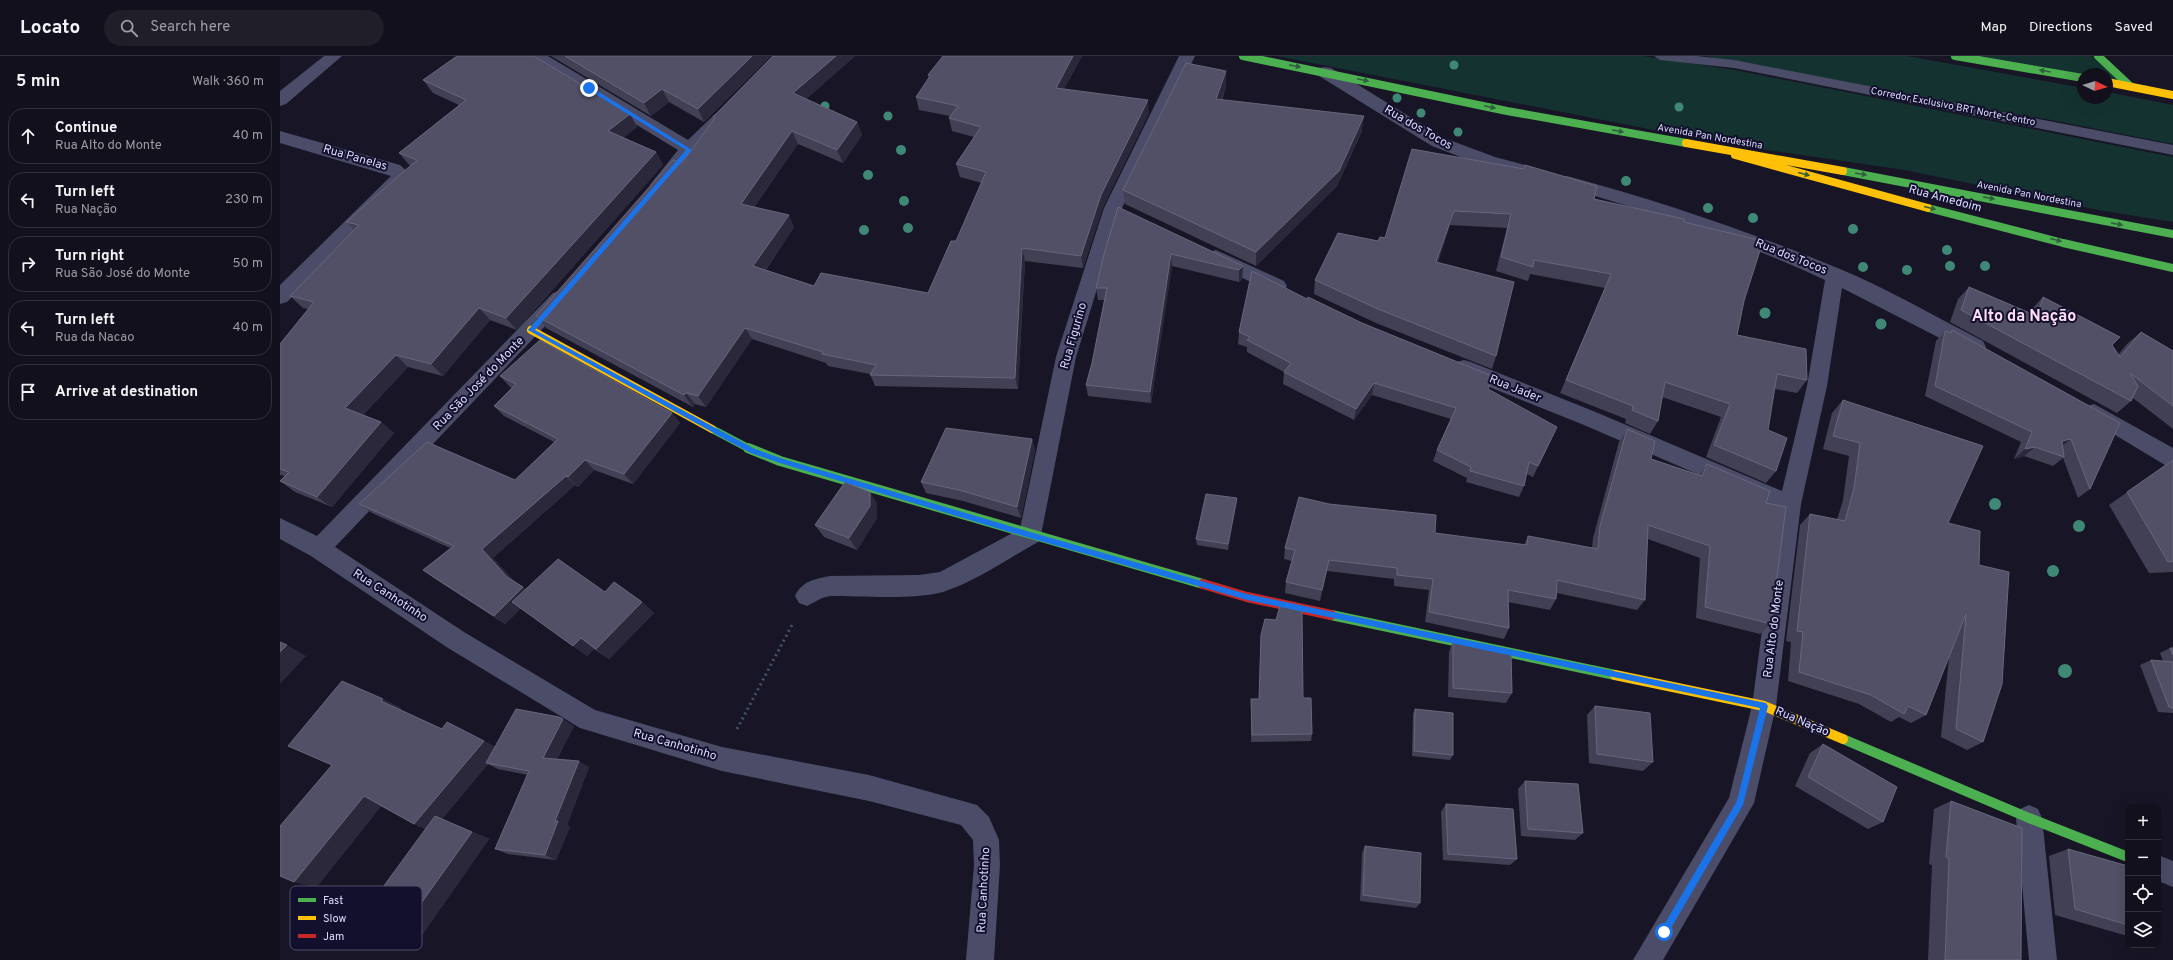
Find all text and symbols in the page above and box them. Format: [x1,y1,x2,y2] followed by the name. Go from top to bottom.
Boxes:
[104,10,384,46] search box
[20,16,80,40] text: Locato
[118,17,140,39] icon: search
[150,18,230,37] text: Search here
[1981,19,2007,36] text: Map
[2029,19,2093,36] text: Directions
[2115,19,2153,36] text: Saved
[1289,63,1301,69] one-way arrow
[2038,68,2051,74] one-way arrow
[2077,68,2113,104] north arrow
[16,71,60,93] text: 5 min
[192,74,264,90] text: Walk · 360 m
[1357,77,1369,83] one-way arrow
[580,79,598,97] route end
[1870,85,2037,129] street label: Corredor Exclusivo BRT Norte-Centro
[1381,102,1455,154] street label: Rua dos Tocos
[1484,104,1496,110] one-way arrow
[55,119,117,138] text: Continue
[1656,121,1764,153] street label: Avenida Pan Nordestina
[17,125,39,147] icon: ahead
[233,128,263,144] text: 40 m
[1611,128,1624,134] one-way arrow
[55,138,162,154] text: Rua Alto do Monte
[321,141,389,175] street label: Rua Panelas
[1798,171,1810,177] one-way arrow
[1855,171,1868,177] one-way arrow
[1975,178,2083,212] street label: Avenida Pan Nordestina
[1907,182,1983,216] street label: Rua Amedoim
[55,183,115,202] text: Turn left
[17,189,39,211] icon: left
[225,192,263,208] text: 230 m
[1983,196,1995,202] one-way arrow
[55,202,117,218] text: Rua Nação
[1924,205,1936,211] one-way arrow
[2111,221,2123,227] one-way arrow
[1753,235,1829,279] street label: Rua dos Tocos
[2050,237,2062,243] one-way arrow
[55,247,124,266] text: Turn right
[17,253,39,275] icon: right
[233,256,263,272] text: 50 m
[55,266,190,282] text: Rua São José do Monte
[1057,301,1091,371] street label: Rua Figurino
[1972,307,2076,327] district label: Alto da Nação
[55,311,115,330] text: Turn left
[17,317,39,339] icon: left
[233,320,263,336] text: 40 m
[55,330,134,346] text: Rua da Nacao
[430,334,528,434] street label: Rua São José do Monte
[1487,371,1544,407] street label: Rua Jader
[17,381,39,403] icon: arrive
[55,383,198,402] text: Arrive at destination
[350,566,431,626] street label: Rua Canhotinho
[1760,579,1788,679] street label: Rua Alto do Monte
[1773,703,1832,741] street label: Rua Nação
[631,725,719,765] street label: Rua Canhotinho
[2125,804,2161,948] map controls
[2125,804,2161,840] button: +
[2125,840,2161,876] button: −
[974,846,994,933] street label: Rua Canhotinho
[2125,876,2161,912] button: locate
[290,886,422,950] legend
[323,894,343,908] text: Fast
[323,912,346,926] text: Slow
[2125,912,2161,948] button: layers
[1655,923,1673,941] route start
[323,930,344,944] text: Jam

